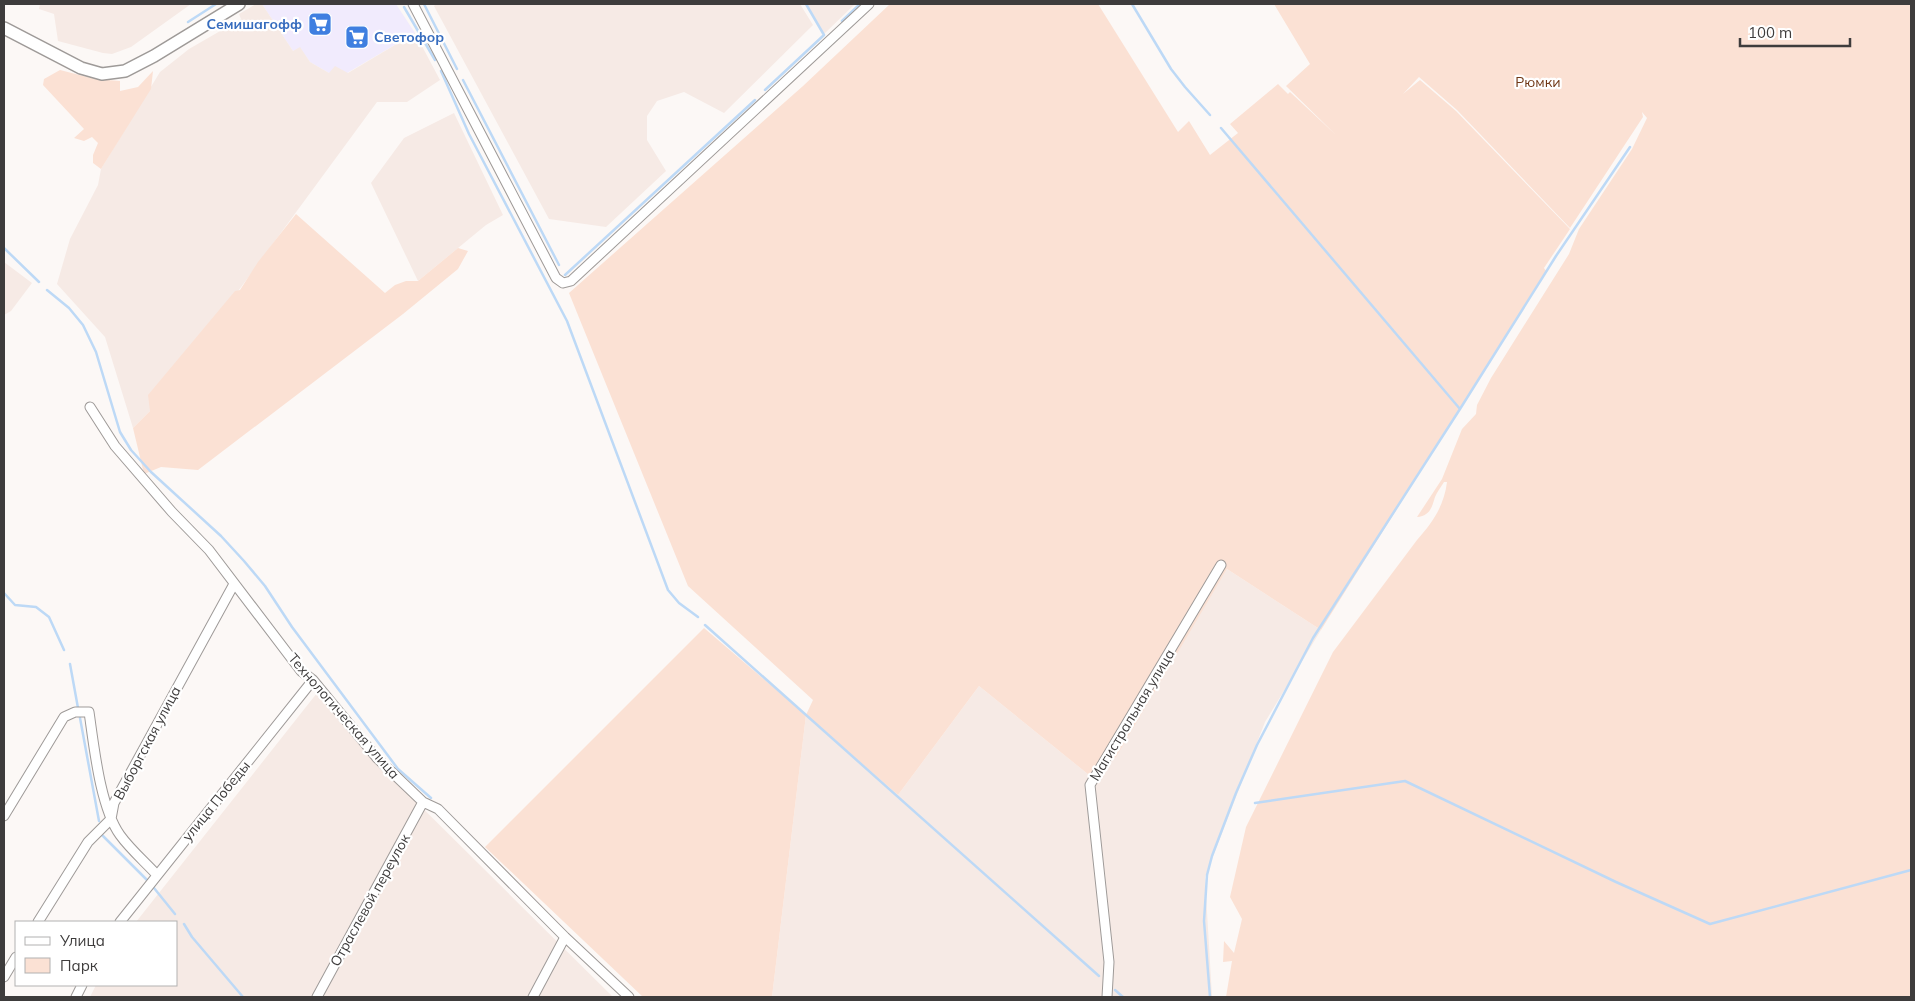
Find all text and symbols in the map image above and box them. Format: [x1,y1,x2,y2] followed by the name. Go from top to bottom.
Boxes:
[307,11,333,37] supermarket icon: Семишагофф
[206,15,302,33] place label: Семишагофф
[1740,15,1850,47] scale bar
[1748,23,1792,42] text: 100 m
[344,24,370,50] supermarket icon: Светофор
[374,28,444,46] place label: Светофор
[1515,73,1561,91] park label: Рюмки
[1086,646,1178,784] street label: Магистральная улица
[284,649,404,783] street label: Технологическая улица
[109,683,185,803] street label: Выборгская улица
[178,757,254,845] street label: улица Победы
[326,830,414,969] street label: Отраслевой переулок
[15,921,178,986] legend
[59,931,105,950] text: Улица
[60,956,99,975] text: Парк

